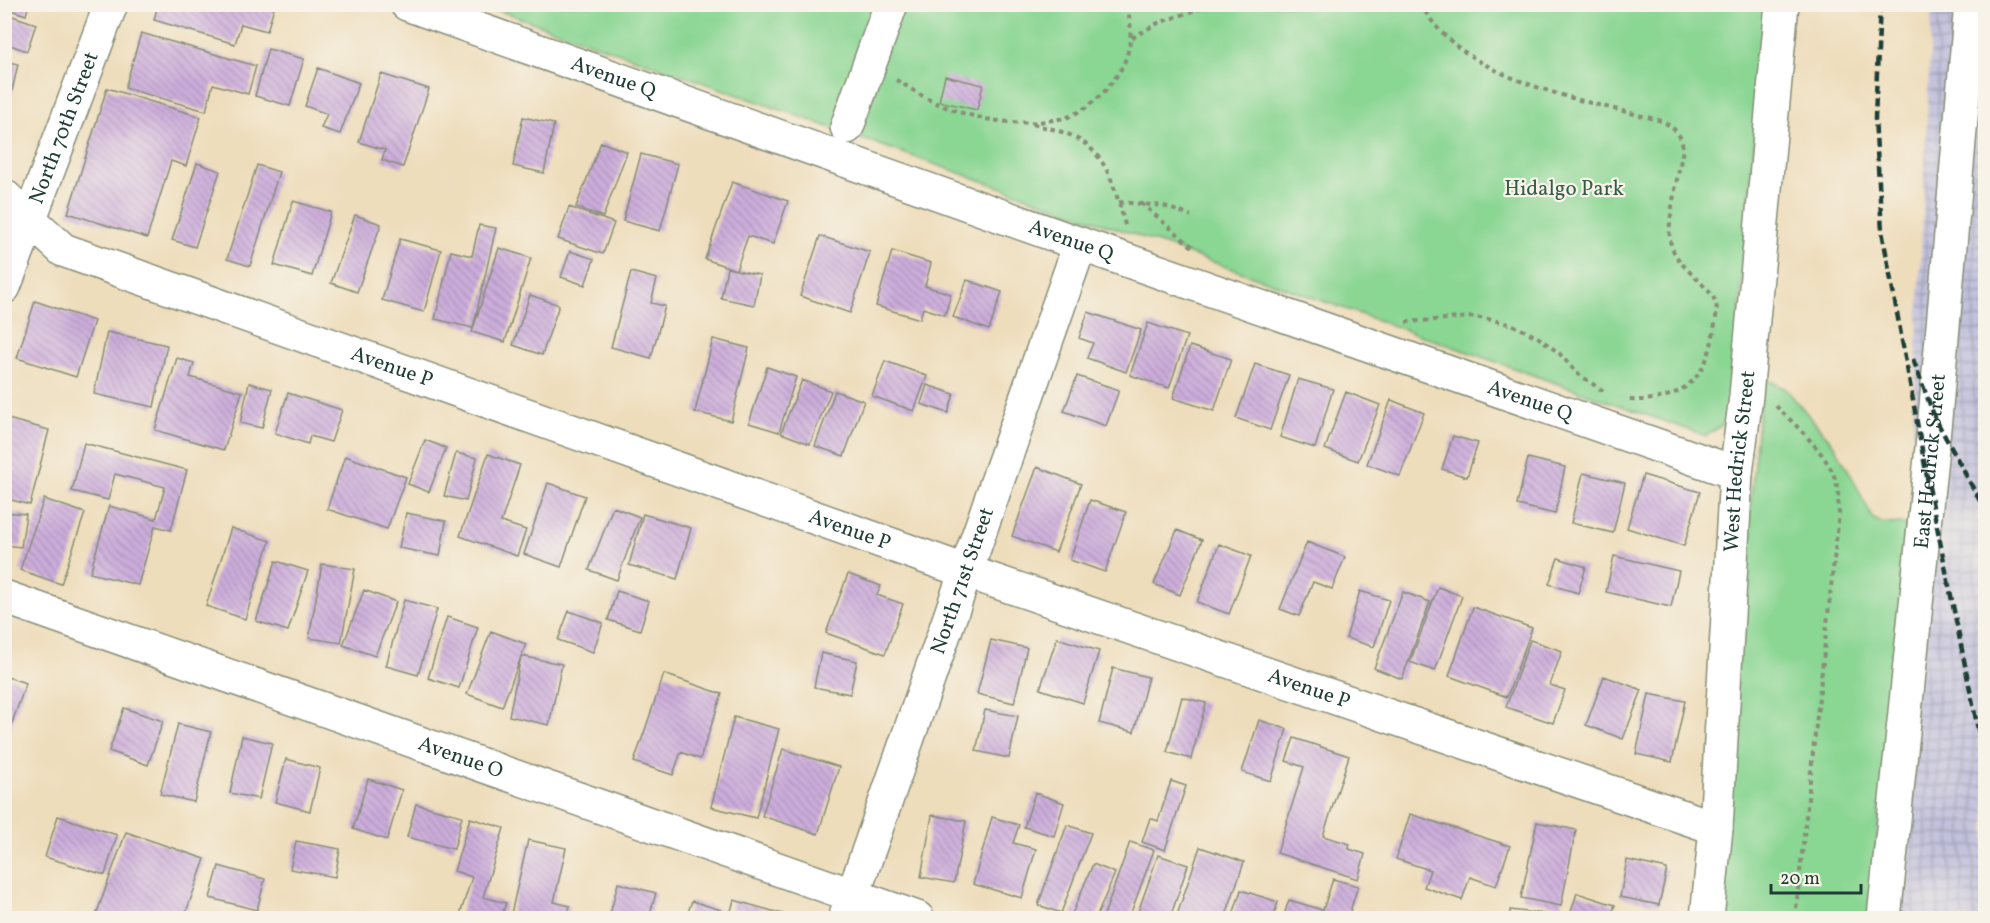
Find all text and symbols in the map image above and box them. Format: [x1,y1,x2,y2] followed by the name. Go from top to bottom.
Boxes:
[22,48,106,208] street label: North 70th Street
[567,49,661,107] street label: Avenue Q
[1504,175,1624,204] park label: Hidalgo Park
[1025,212,1119,270] street label: Avenue Q
[347,339,437,395] street label: Avenue P
[1717,369,1763,553] street label: West Hedrick Street
[1907,372,1953,550] street label: East Hedrick Street
[1483,373,1578,430] street label: Avenue Q
[805,502,895,558] street label: Avenue P
[924,504,1002,658] street label: North 71st Street
[1264,661,1354,716] street label: Avenue P
[414,729,507,786] street label: Avenue O
[1771,857,1861,895] scale bar
[1780,867,1820,892] text: 20 m

